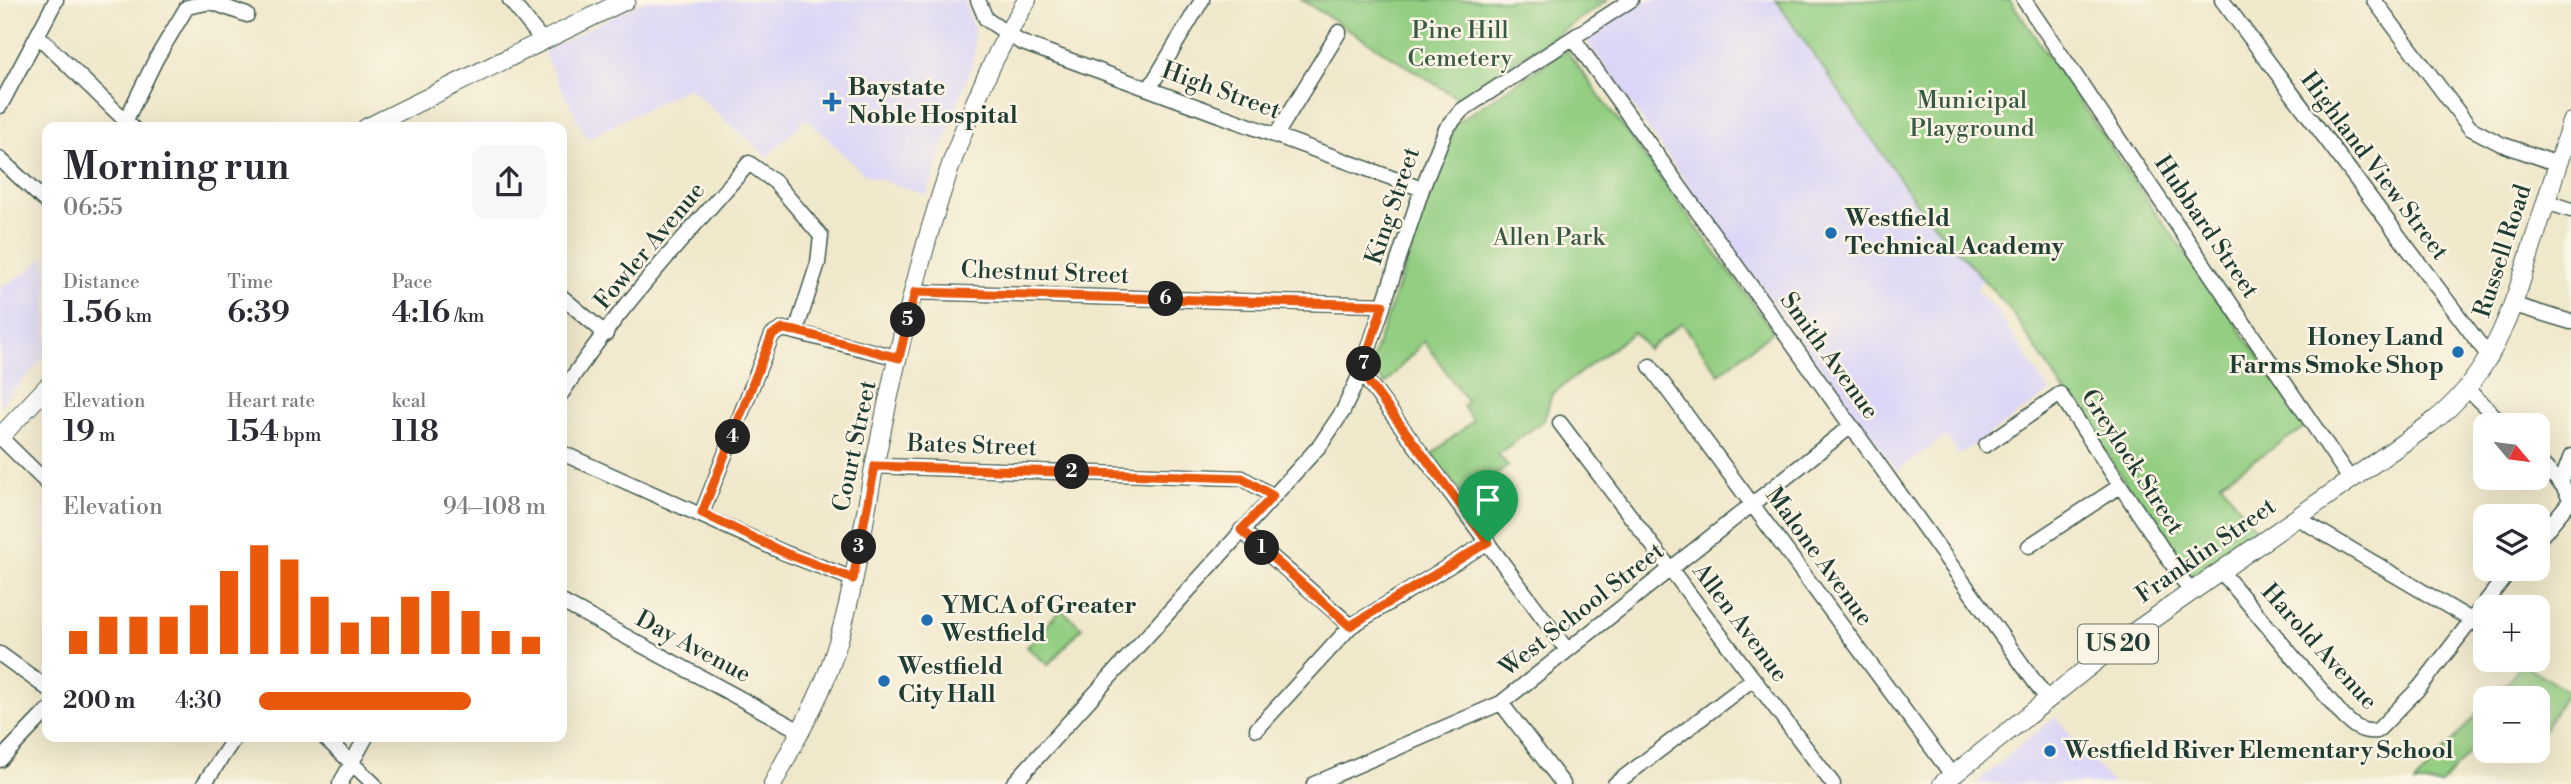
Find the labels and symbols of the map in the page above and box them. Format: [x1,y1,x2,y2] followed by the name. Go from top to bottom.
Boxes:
[1407,16,1513,74] park label: Pine Hill Cemetery
[1158,56,1285,126] street label: High Street
[2293,66,2455,267] street label: Highland View Street
[848,73,1018,131] place label: Baystate Noble Hospital
[1910,86,2035,144] park label: Municipal Playground
[822,92,842,112] marker: Baystate Noble Hospital
[1359,143,1427,269] street label: King Street
[2147,150,2265,305] street label: Hubbard Street
[588,176,712,316] street label: Fowler Avenue
[2467,180,2539,321] street label: Russell Road
[1844,204,2065,262] place label: Westfield Technical Academy
[1492,223,1606,253] park label: Allen Park
[1823,225,1839,241] marker: Westfield Technical Academy
[960,255,1130,291] street label: Chestnut Street
[1148,282,1184,316] pin: 6
[1773,287,1885,425] street label: Smith Avenue
[890,302,926,338] pin: 5
[2229,323,2444,381] place label: Honey Land Farms Smoke Shop
[2450,344,2466,360] marker: Honey Land Farms Smoke Shop
[1346,346,1382,382] pin: 7
[826,377,884,514] street label: Court Street
[2074,384,2190,541] street label: Greylock Street
[2473,413,2550,490] north arrow
[716,420,750,454] pin: 4
[905,429,1038,463] street label: Bates Street
[1054,454,1090,490] pin: 2
[1458,470,1518,542] pin
[1759,482,1879,632] street label: Malone Avenue
[2130,491,2282,610] street label: Franklin Street
[842,530,876,564] pin: 3
[1244,530,1280,566] pin: 1
[1493,536,1671,684] street label: West School Street
[1685,557,1794,688] street label: Allen Avenue
[2254,578,2384,716] street label: Harold Avenue
[940,591,1137,649] place label: YMCA of Greater Westfield
[630,604,756,690] street label: Day Avenue
[919,612,935,628] marker: YMCA of Greater Westfield
[2078,624,2158,664] road number: US 20
[897,652,1003,710] place label: Westfield City Hall
[876,673,892,689] marker: Westfield City Hall
[2063,736,2454,766] place label: Westfield River Elementary School
[2042,743,2058,759] marker: Westfield River Elementary School

